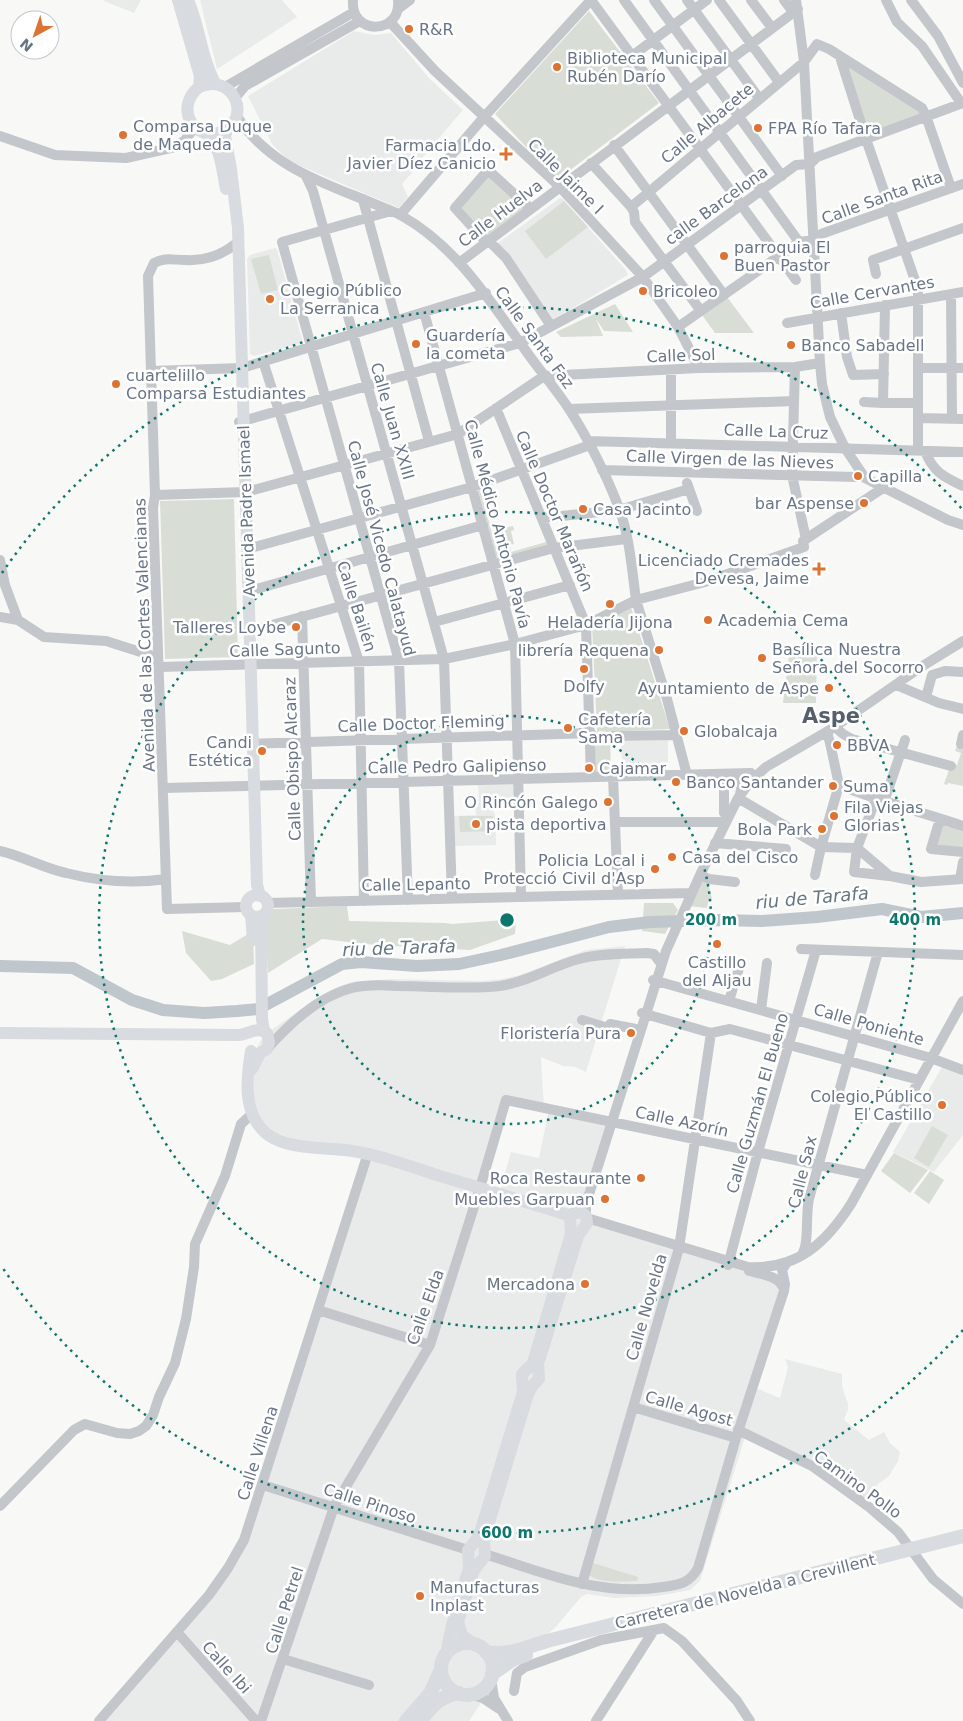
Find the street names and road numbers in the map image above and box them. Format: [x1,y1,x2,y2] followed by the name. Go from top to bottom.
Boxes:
[657,79,757,168] street label: Calle Albacete
[524,135,607,218] street label: Calle Jaime I
[661,162,771,249] street label: calle Barcelona
[819,167,945,228] street label: Calle Santa Rita
[454,176,546,251] street label: Calle Huelva
[808,272,936,313] street label: Calle Cervantes
[491,282,578,392] street label: Calle Santa Faz
[646,345,716,366] street label: Calle Sol
[367,360,418,482] street label: Calle Juan XXIII
[460,417,535,631] street label: Calle Médico Antonio Pavía
[723,420,829,443] street label: Calle La Cruz
[234,425,259,597] street label: Avenida Padre Ismael
[512,428,597,595] street label: Calle Doctor Marañón
[344,438,419,658] street label: Calle José Vicedo Calatayud
[626,446,834,473] street label: Calle Virgen de las Nieves
[130,498,159,772] street label: Avenida de las Cortes Valencianas
[333,558,380,654] street label: Calle Bailén
[229,638,341,661] street label: Calle Sagunto
[280,677,305,841] street label: Calle Obispo Alcaraz
[337,711,505,736] street label: Calle Doctor Fleming
[367,755,547,778] street label: Calle Pedro Galipienso
[361,874,471,895] street label: Calle Lepanto
[811,1000,926,1049] street label: Calle Poniente
[723,1011,792,1196] street label: Calle Guzmán El Bueno
[633,1102,730,1141] street label: Calle Azorín
[784,1134,821,1210] street label: Calle Sax
[622,1252,671,1363] street label: Calle Novelda
[403,1267,448,1348] street label: Calle Elda
[643,1387,735,1430] street label: Calle Agost
[233,1403,282,1503] street label: Calle Villena
[810,1446,905,1523] street label: Camino Pollo
[321,1480,419,1527] street label: Calle Pinoso
[613,1550,877,1633] street label: Carretera de Novelda a Crevillent
[261,1564,307,1656] street label: Calle Petrel
[198,1637,255,1698] street label: Calle Ibi

